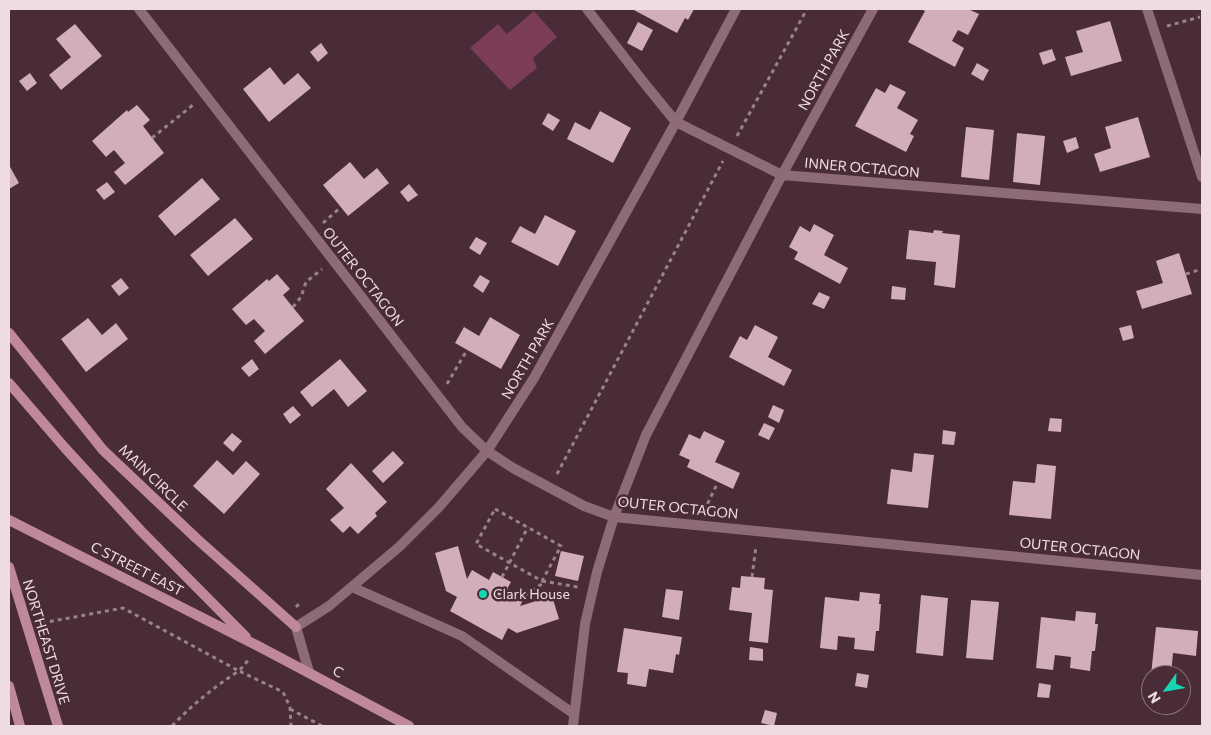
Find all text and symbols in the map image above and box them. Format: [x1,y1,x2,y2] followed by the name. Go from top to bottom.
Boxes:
[795,27,853,113] street label: NORTH PARK
[804,155,920,181] street label: INNER OCTAGON
[319,224,407,330] street label: OUTER OCTAGON
[498,316,558,402] street label: NORTH PARK
[115,441,191,515] street label: MAIN CIRCLE
[617,493,739,523] street label: OUTER OCTAGON
[1019,534,1141,564] street label: OUTER OCTAGON
[88,538,186,600] street label: C STREET EAST
[19,578,73,706] street label: NORTHEAST DRIVE
[493,586,570,602] place label: Clark House
[477,588,489,600] marker: Clark House
[330,662,346,682] street label: C
[1141,665,1191,715] north arrow
[1144,689,1164,707] text: N

